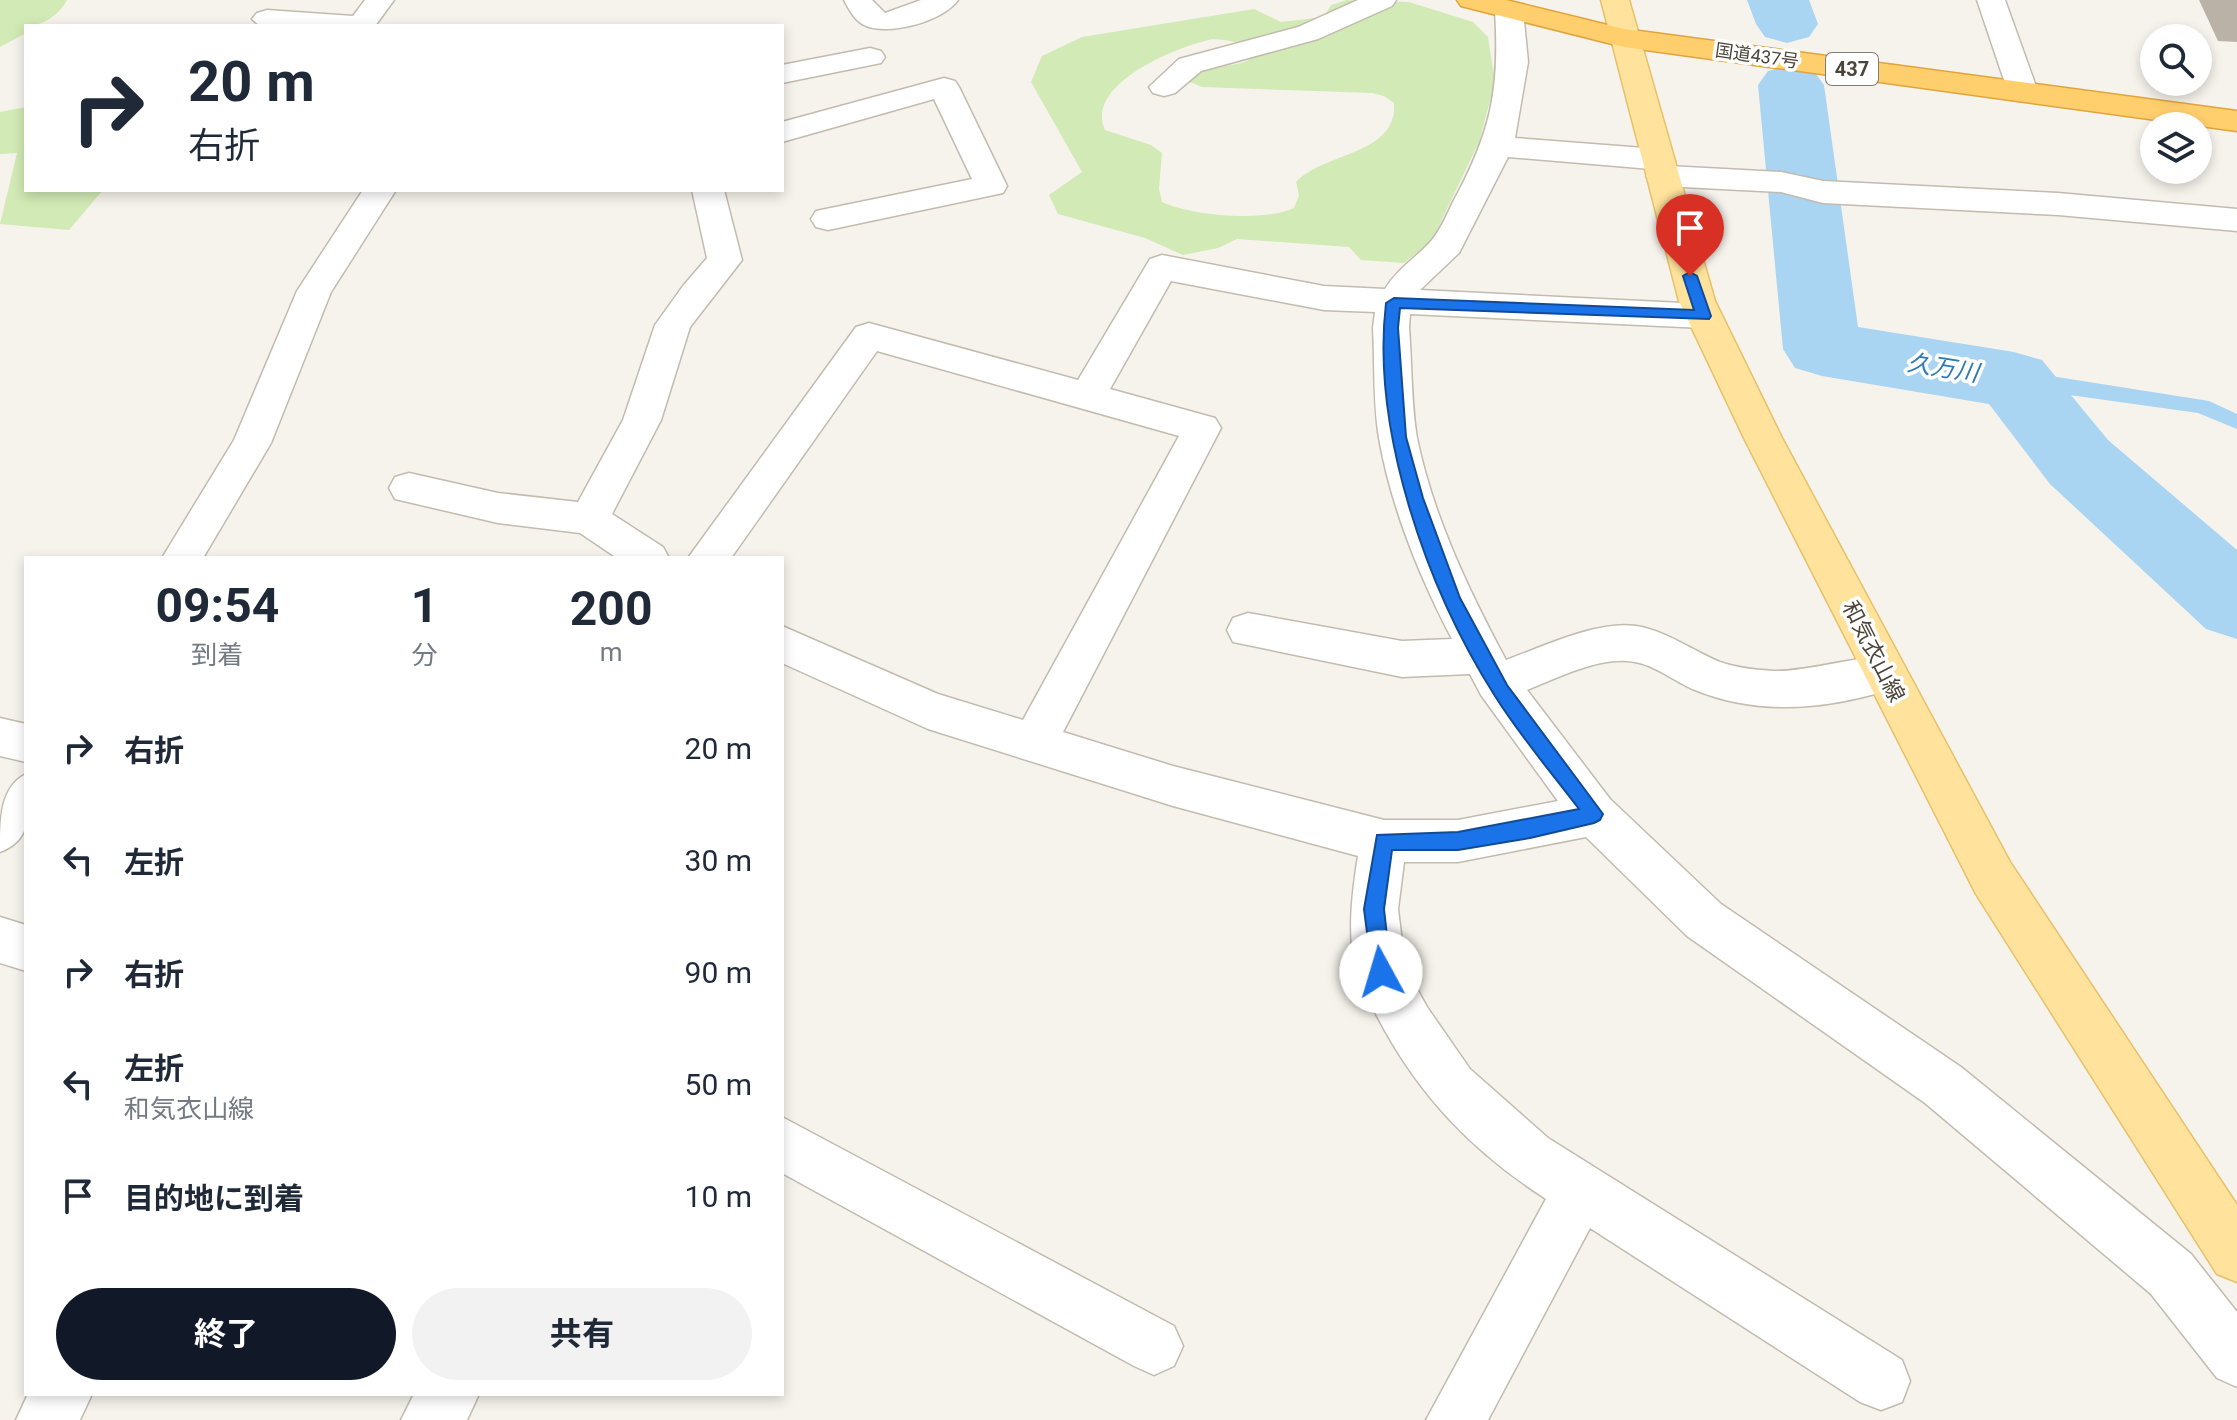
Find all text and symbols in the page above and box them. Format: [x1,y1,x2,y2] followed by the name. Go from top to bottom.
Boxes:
[2140,24,2212,184] map controls
[2140,24,2212,96] button: search
[1714,39,1800,72] street label: 国道437号
[188,49,315,115] text: 20 m
[1826,53,1878,85] road number: 437
[56,56,160,160] icon: right
[2140,112,2212,184] button: layers
[188,125,260,167] text: 右折
[1656,194,1724,276] pin
[1668,206,1712,250] icon: arrive
[1905,349,1984,388] water label: 久万川
[156,577,279,634] text: 09:54
[411,577,438,634] text: 1
[570,580,652,637] text: 200
[1837,597,1910,706] street label: 和気衣山線
[600,637,623,667] text: m
[191,640,243,670] text: 到着
[412,640,438,670] text: 分
[56,726,100,770] icon: right
[685,731,752,766] text: 20 m
[124,733,184,768] text: 右折
[56,838,100,882] icon: left
[685,843,752,878] text: 30 m
[124,845,184,880] text: 左折
[1339,930,1423,1014] position arrow
[56,950,100,994] icon: right
[685,955,752,990] text: 90 m
[124,957,184,992] text: 右折
[124,1051,184,1086] text: 左折
[56,1062,100,1106] icon: left
[685,1067,752,1102] text: 50 m
[124,1094,254,1124] text: 和気衣山線
[56,1174,100,1218] icon: arrive
[685,1179,752,1214] text: 10 m
[124,1181,304,1216] text: 目的地に到着
[56,1288,396,1380] button: 終了
[412,1288,752,1380] button: 共有

